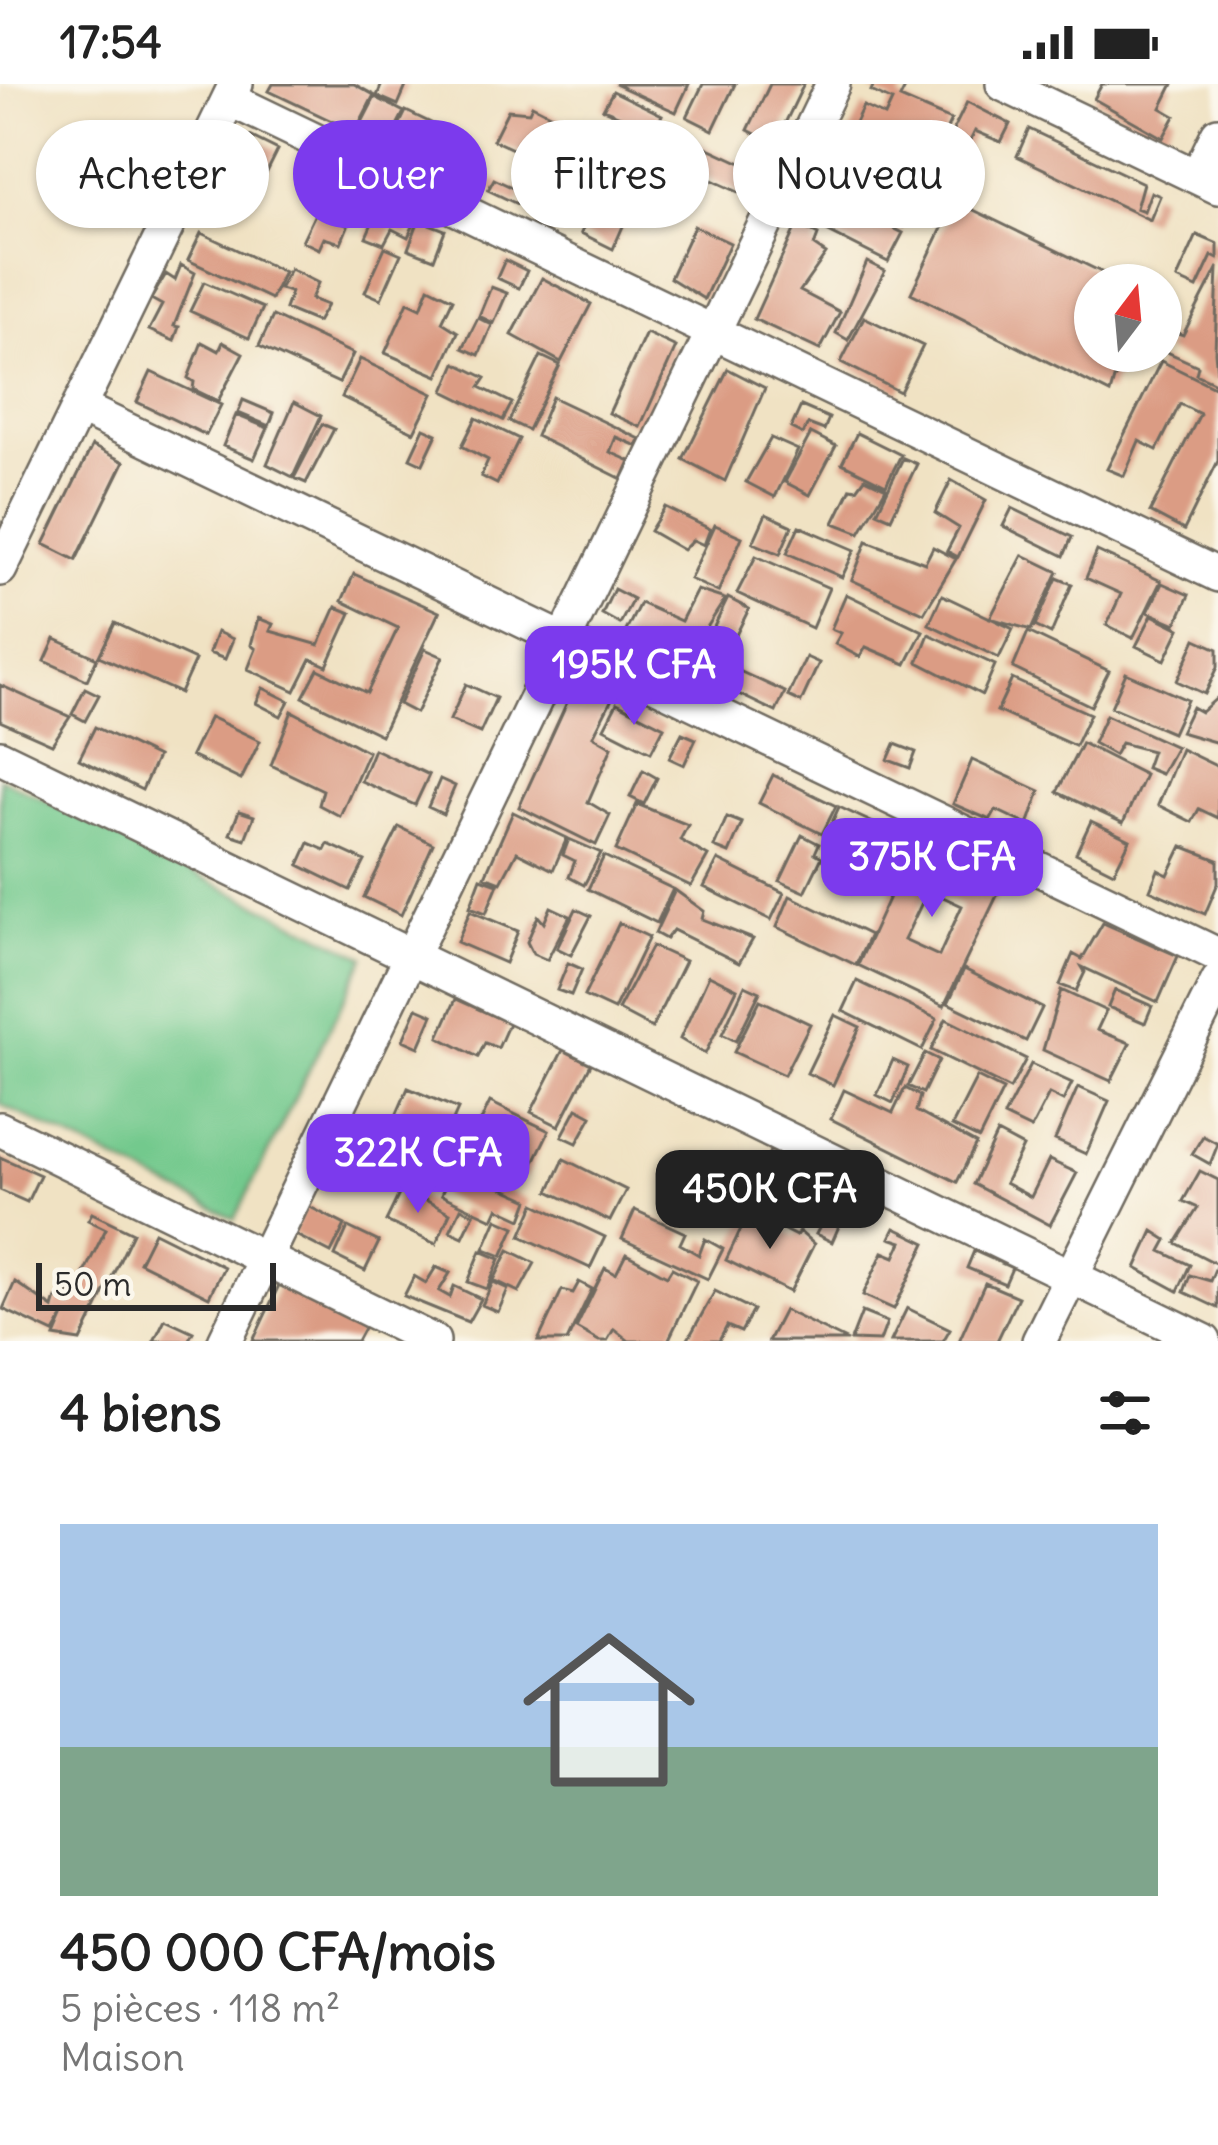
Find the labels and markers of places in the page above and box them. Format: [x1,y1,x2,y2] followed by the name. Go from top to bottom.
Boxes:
[510,626,758,728] pin: 195K CFA
[808,818,1056,920] pin: 375K CFA
[294,1114,542,1216] pin: 322K CFA
[646,1150,894,1252] pin: 450K CFA

